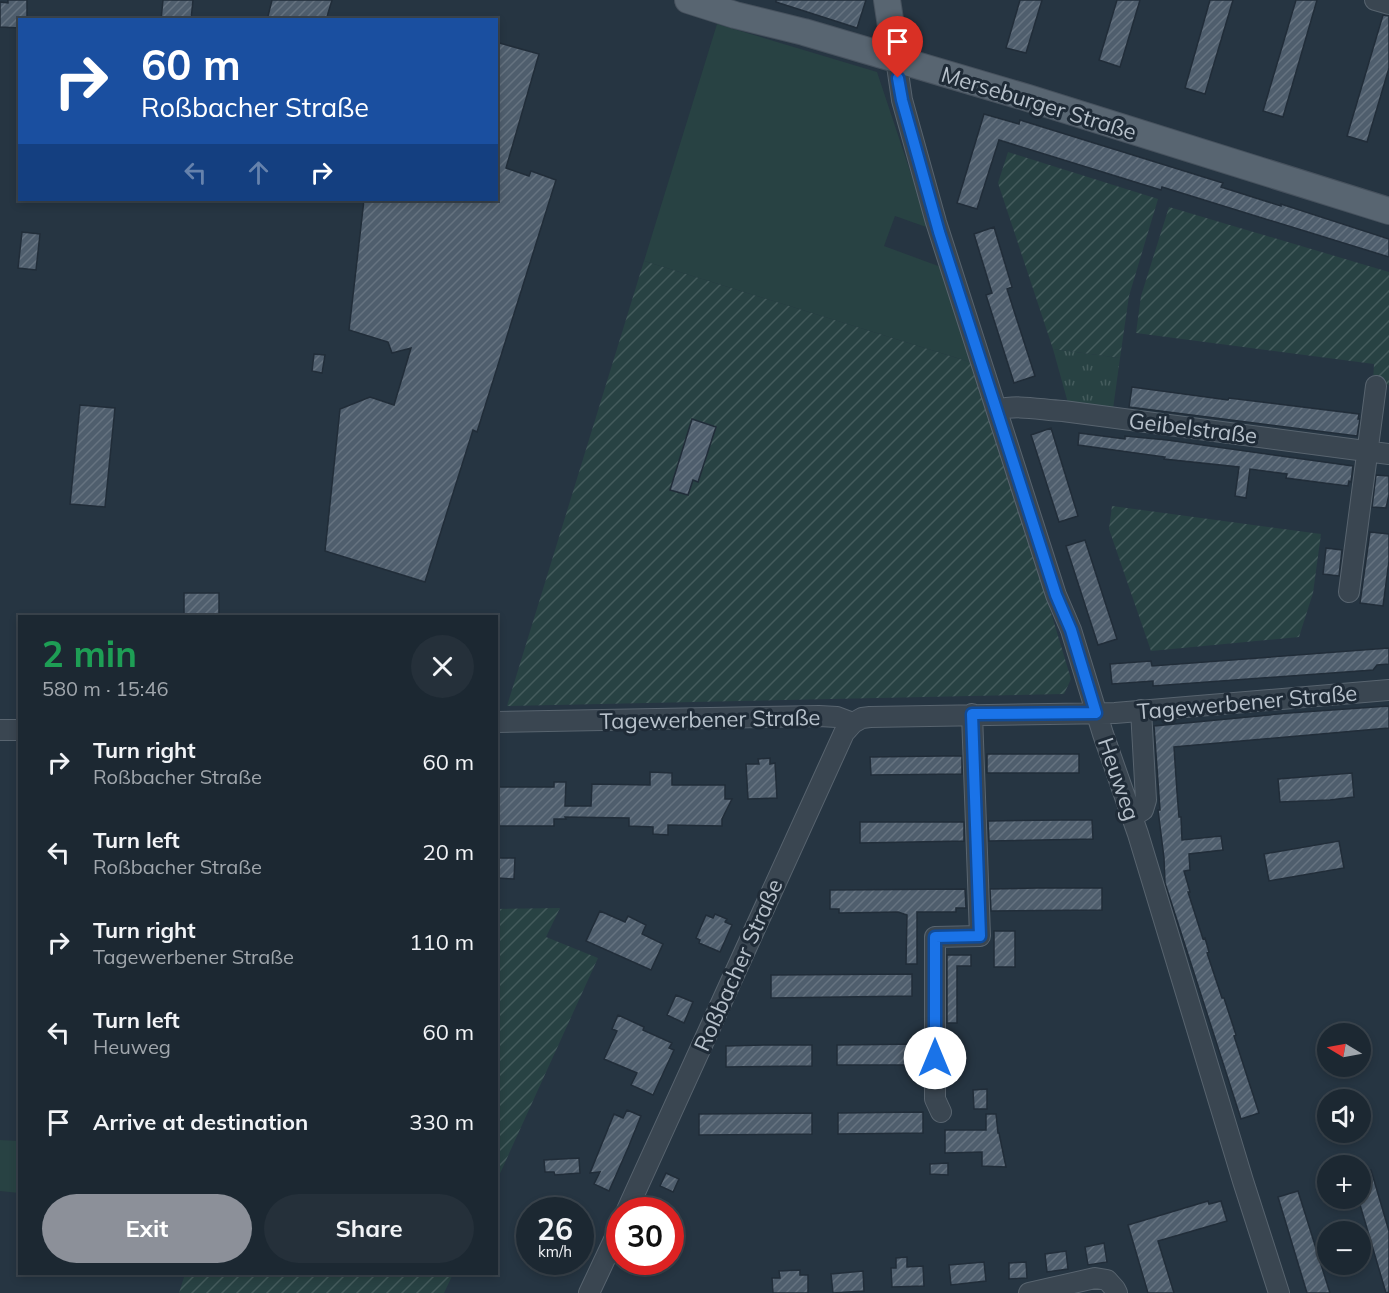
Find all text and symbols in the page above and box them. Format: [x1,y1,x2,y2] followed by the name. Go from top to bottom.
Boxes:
[872,16,923,78] pin
[881,25,914,58] icon: arrive
[141,38,241,91] text: 60 m
[42,42,120,120] icon: right
[938,60,1140,146] street label: Merseburger Straße
[141,90,369,124] text: Roßbacher Straße
[179,156,212,189] icon: left
[242,156,275,189] icon: ahead
[305,156,338,189] icon: right
[1127,406,1259,450] street label: Geibelstraße
[42,631,137,676] text: 2 min
[411,635,474,698] button: close
[42,676,168,701] text: 580 m · 15:46
[1136,678,1358,726] street label: Tagewerbener Straße
[599,703,821,735] street label: Tagewerbener Straße
[1092,734,1146,824] street label: Heuweg
[93,736,196,764] text: Turn right
[42,746,75,779] icon: right
[423,748,474,776] text: 60 m
[93,764,262,789] text: Roßbacher Straße
[93,826,180,854] text: Turn left
[42,836,75,869] icon: left
[423,838,474,866] text: 20 m
[93,854,262,879] text: Roßbacher Straße
[687,874,789,1056] street label: Roßbacher Straße
[93,916,196,944] text: Turn right
[42,926,75,959] icon: right
[409,928,474,956] text: 110 m
[93,944,294,969] text: Tagewerbener Straße
[93,1006,180,1034] text: Turn left
[42,1016,75,1049] icon: left
[423,1018,474,1046] text: 60 m
[1317,1023,1371,1077] north arrow
[1317,1023,1371,1275] map controls
[903,1026,967,1090] position arrow
[93,1034,171,1059] text: Heuweg
[1317,1089,1371,1143] button: sound
[42,1106,75,1139] icon: arrive
[93,1108,308,1136] text: Arrive at destination
[409,1108,474,1136] text: 330 m
[1317,1155,1371,1209] button: +
[42,1194,252,1263] button: Exit
[264,1194,474,1263] button: Share
[606,1197,684,1275] speed limit sign: 30
[537,1210,573,1248] text: 26
[1317,1221,1371,1275] button: −
[538,1242,572,1261] text: km/h

